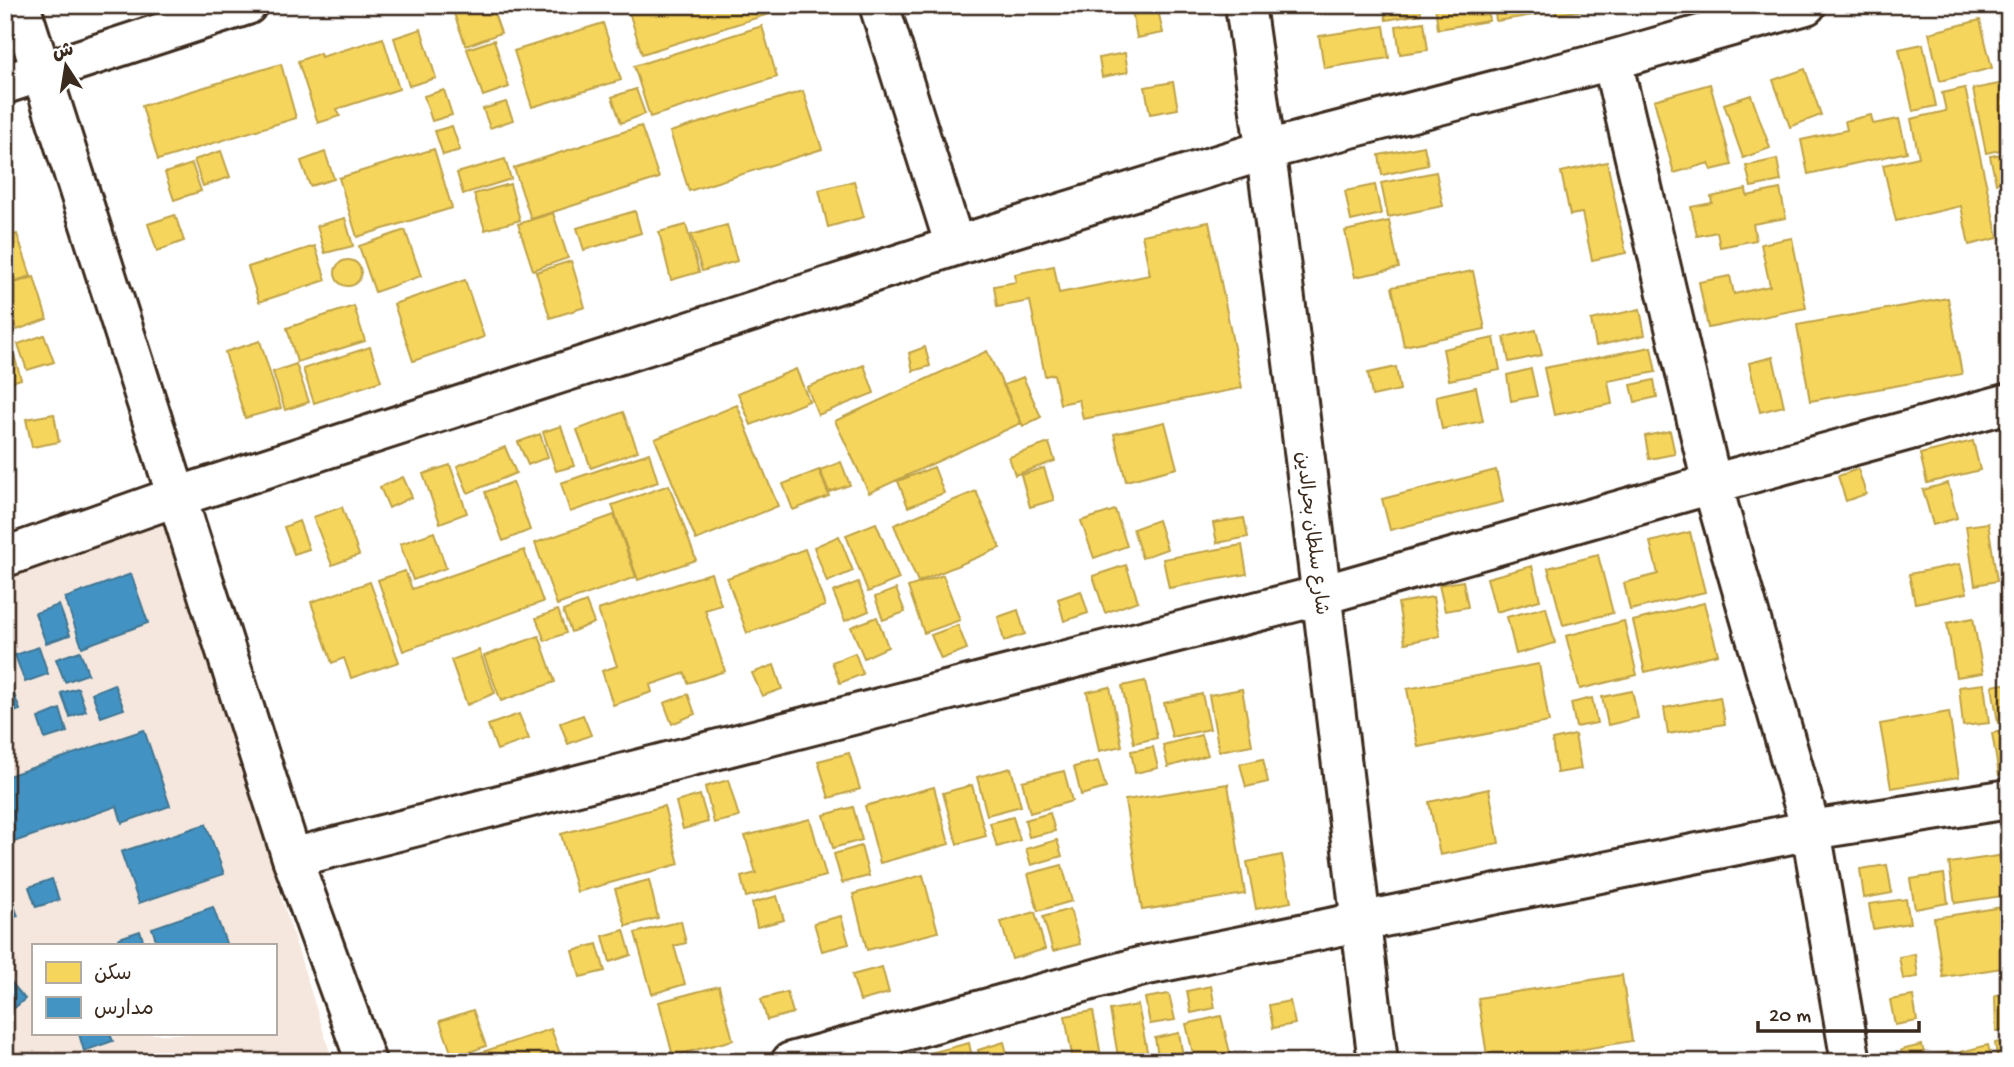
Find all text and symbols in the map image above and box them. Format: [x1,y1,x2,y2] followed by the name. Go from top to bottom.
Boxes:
[32,32,102,102] north arrow
[51,39,76,66] text: ش
[1289,450,1332,616] street label: شارع سلطان بحرالدين
[32,944,276,1036] legend
[94,963,132,988] text: سكن
[1758,990,1920,1034] scale bar
[94,998,154,1023] text: مدارس
[1769,1005,1811,1030] text: 20 m

